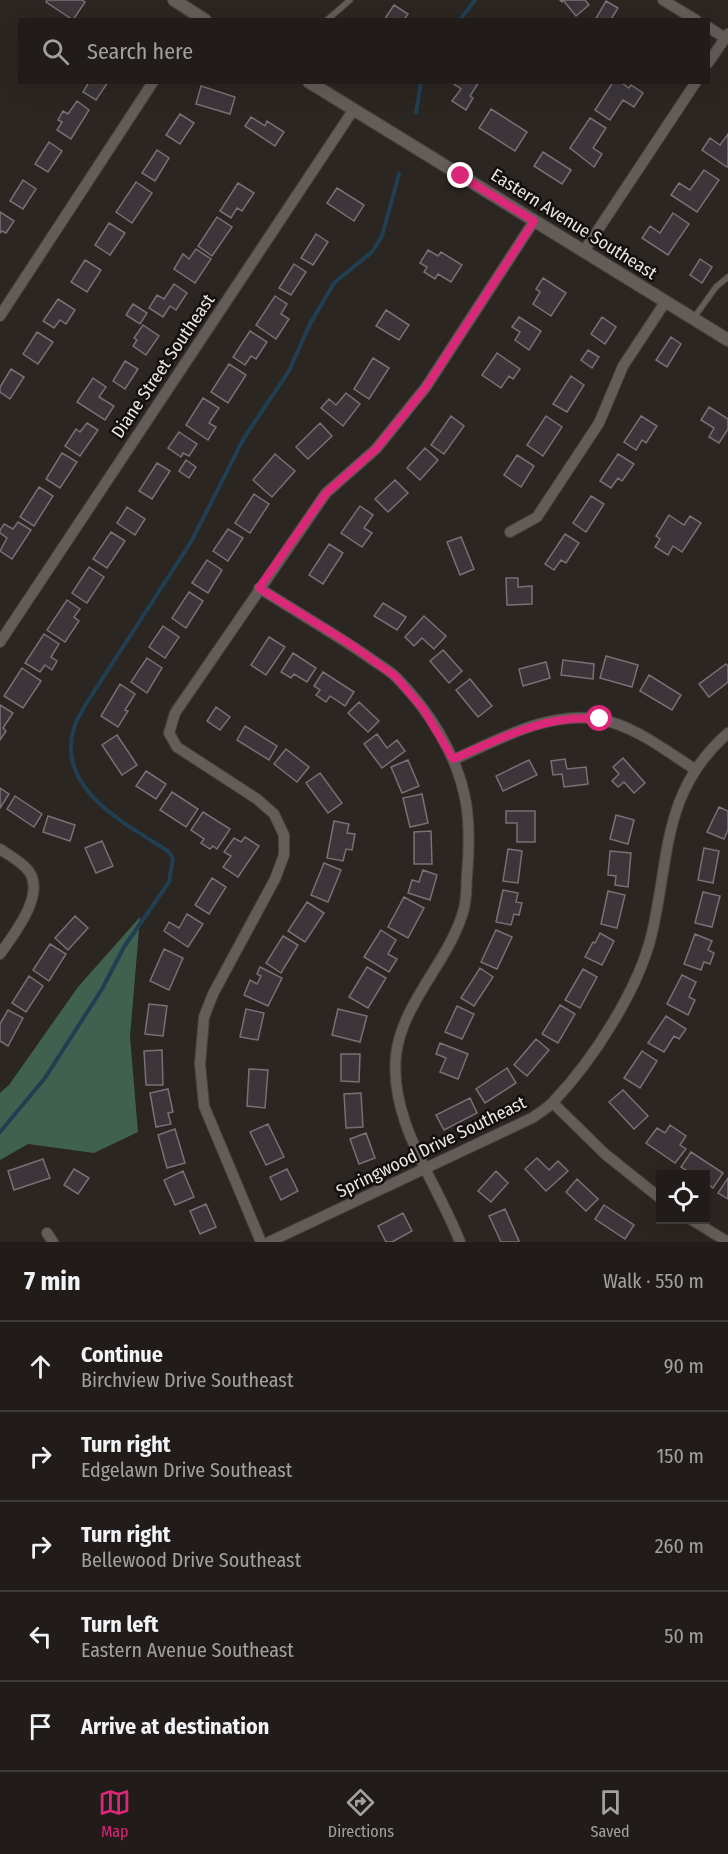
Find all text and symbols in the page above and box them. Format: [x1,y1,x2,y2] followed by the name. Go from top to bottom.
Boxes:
[18,18,710,84] search box
[39,35,72,68] icon: search
[87,38,193,65] text: Search here
[447,162,473,188] route end
[487,164,661,284] street label: Eastern Avenue Southeast
[107,290,219,442] street label: Diane Street Southeast
[586,705,612,731] route start
[333,1091,530,1203] street label: Springwood Drive Southeast
[656,1170,710,1224] map controls
[656,1170,710,1224] button: locate
[24,1266,81,1297] text: 7 min
[603,1269,704,1293] text: Walk · 550 m
[81,1341,163,1368] text: Continue
[24,1350,57,1383] icon: ahead
[664,1354,704,1378] text: 90 m
[81,1368,293,1392] text: Birchview Drive Southeast
[81,1431,170,1458] text: Turn right
[24,1440,57,1473] icon: right
[657,1444,704,1468] text: 150 m
[81,1458,292,1482] text: Edgelawn Drive Southeast
[81,1521,170,1548] text: Turn right
[24,1530,57,1563] icon: right
[655,1534,704,1558] text: 260 m
[81,1548,301,1572] text: Bellewood Drive Southeast
[81,1611,159,1638] text: Turn left
[24,1620,57,1653] icon: left
[664,1624,704,1648] text: 50 m
[81,1638,294,1662] text: Eastern Avenue Southeast
[24,1710,57,1743] icon: arrive
[81,1713,269,1740] text: Arrive at destination
[98,1786,131,1841] tab: Map
[328,1786,394,1841] tab: Directions
[591,1786,630,1841] tab: Saved

